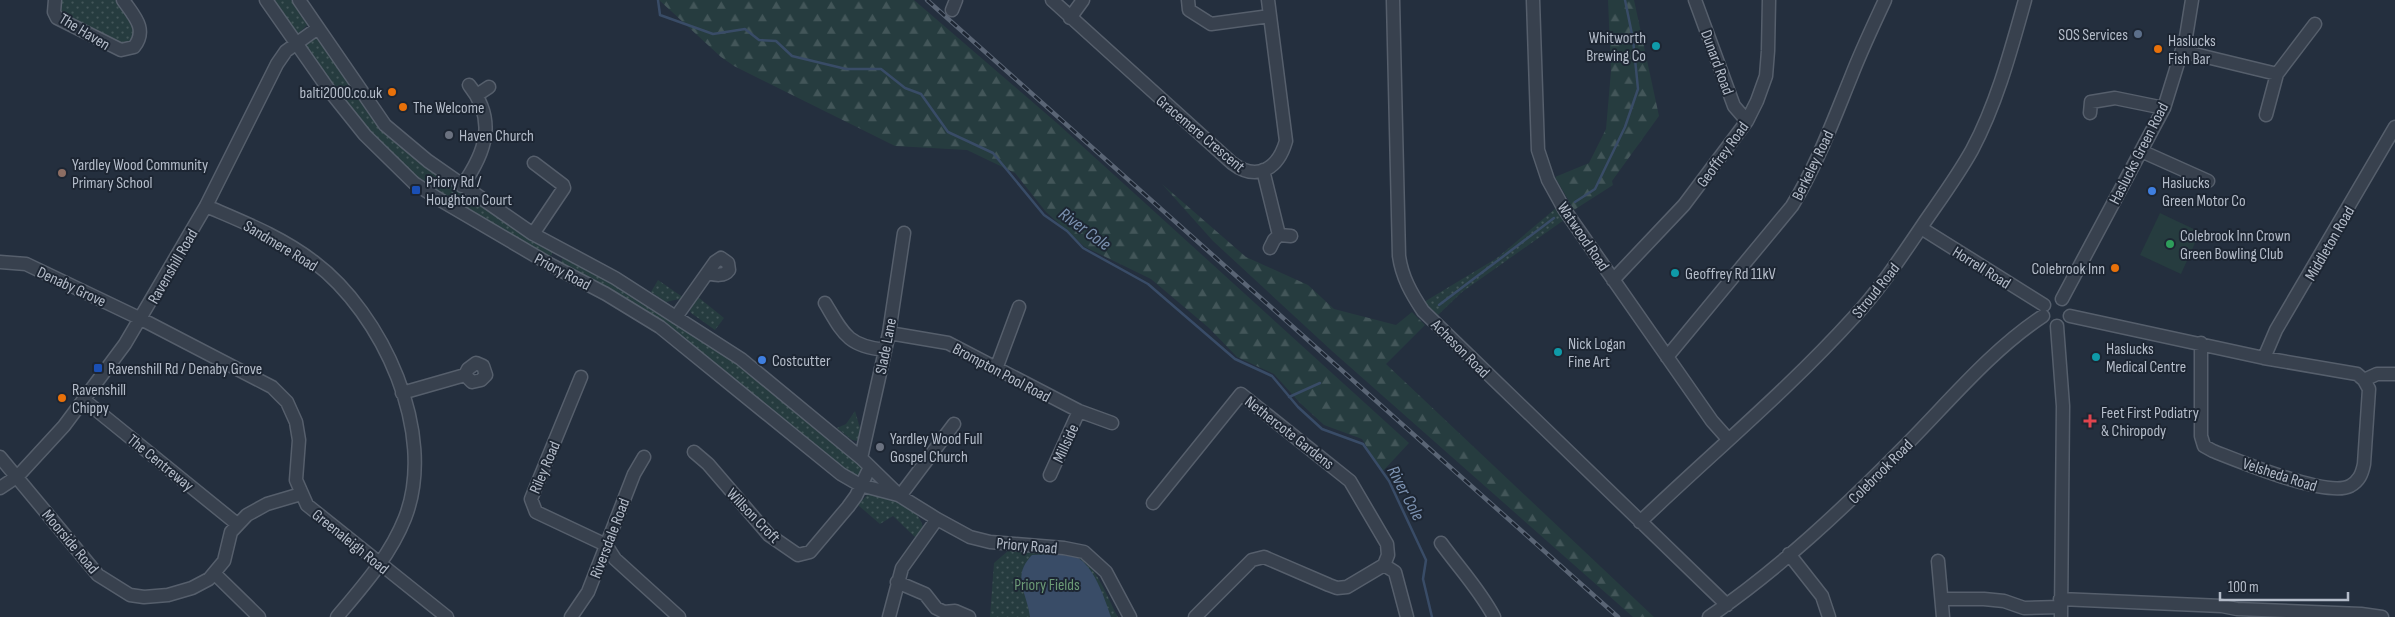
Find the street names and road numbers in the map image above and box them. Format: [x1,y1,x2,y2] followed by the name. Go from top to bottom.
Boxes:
[55,10,113,55] street label: The Haven
[1696,27,1737,98] street label: Dunard Road
[1152,91,1248,177] street label: Gracemere Crescent
[2106,100,2173,208] street label: Haslucks Green Road
[1693,118,1753,191] street label: Geoffrey Road
[1788,128,1838,204] street label: Berkeley Road
[1553,199,1613,275] street label: Watwood Road
[2301,203,2359,284] street label: Middleton Road
[240,217,321,276] street label: Sandmere Road
[144,226,202,308] street label: Ravenshill Road
[1948,243,2014,294] street label: Horrell Road
[531,250,594,295] street label: Priory Road
[1848,260,1904,322] street label: Stroud Road
[34,263,109,312] street label: Denaby Grove
[1426,315,1493,382] street label: Acheson Road
[872,316,901,376] street label: Slade Lane
[949,340,1053,407] street label: Brompton Pool Road
[1241,392,1338,474] street label: Nethercote Gardens
[1049,421,1083,466] street label: Millside
[123,431,197,496] street label: The Centreway
[1845,436,1917,508] street label: Colebrook Road
[526,439,565,497] street label: Riley Road
[2240,454,2319,496] street label: Velsheda Road
[722,485,784,548] street label: Willson Croft
[586,496,634,581] street label: Riversdale Road
[37,506,102,578] street label: Moorside Road
[308,506,392,579] street label: Greenaleigh Road
[996,534,1058,559] street label: Priory Road

